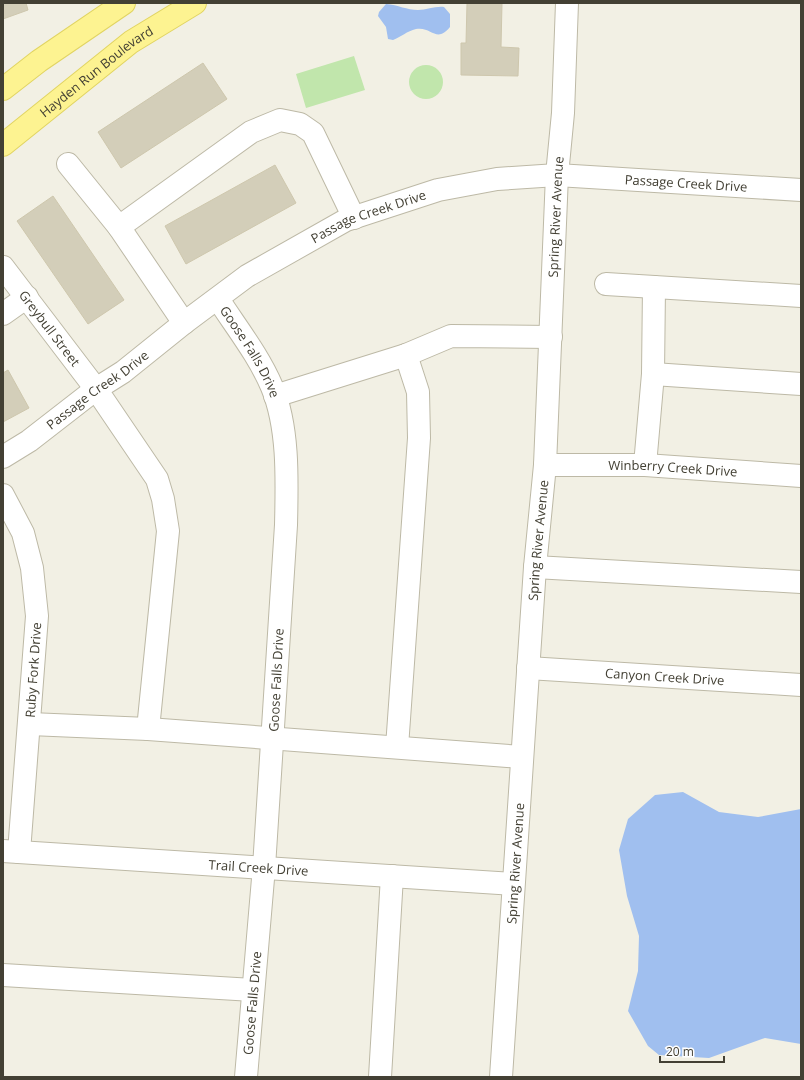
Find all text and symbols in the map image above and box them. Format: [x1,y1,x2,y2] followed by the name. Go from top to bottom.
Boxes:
[36,22,156,121] street label: Hayden Run Boulevard
[544,155,568,278] street label: Spring River Avenue
[624,170,748,196] street label: Passage Creek Drive
[307,186,428,247] street label: Passage Creek Drive
[15,287,85,370] street label: Greybull Street
[216,302,284,400] street label: Goose Falls Drive
[43,346,152,433] street label: Passage Creek Drive
[608,456,738,480] street label: Winberry Creek Drive
[524,479,552,601] street label: Spring River Avenue
[21,622,45,718] street label: Ruby Fork Drive
[264,628,288,732] street label: Goose Falls Drive
[605,664,725,689] street label: Canyon Creek Drive
[502,802,528,925] street label: Spring River Avenue
[208,855,309,880] street label: Trail Creek Drive
[239,950,265,1056] street label: Goose Falls Drive
[660,1038,724,1064] scale bar
[666,1043,694,1060] text: 20 m

